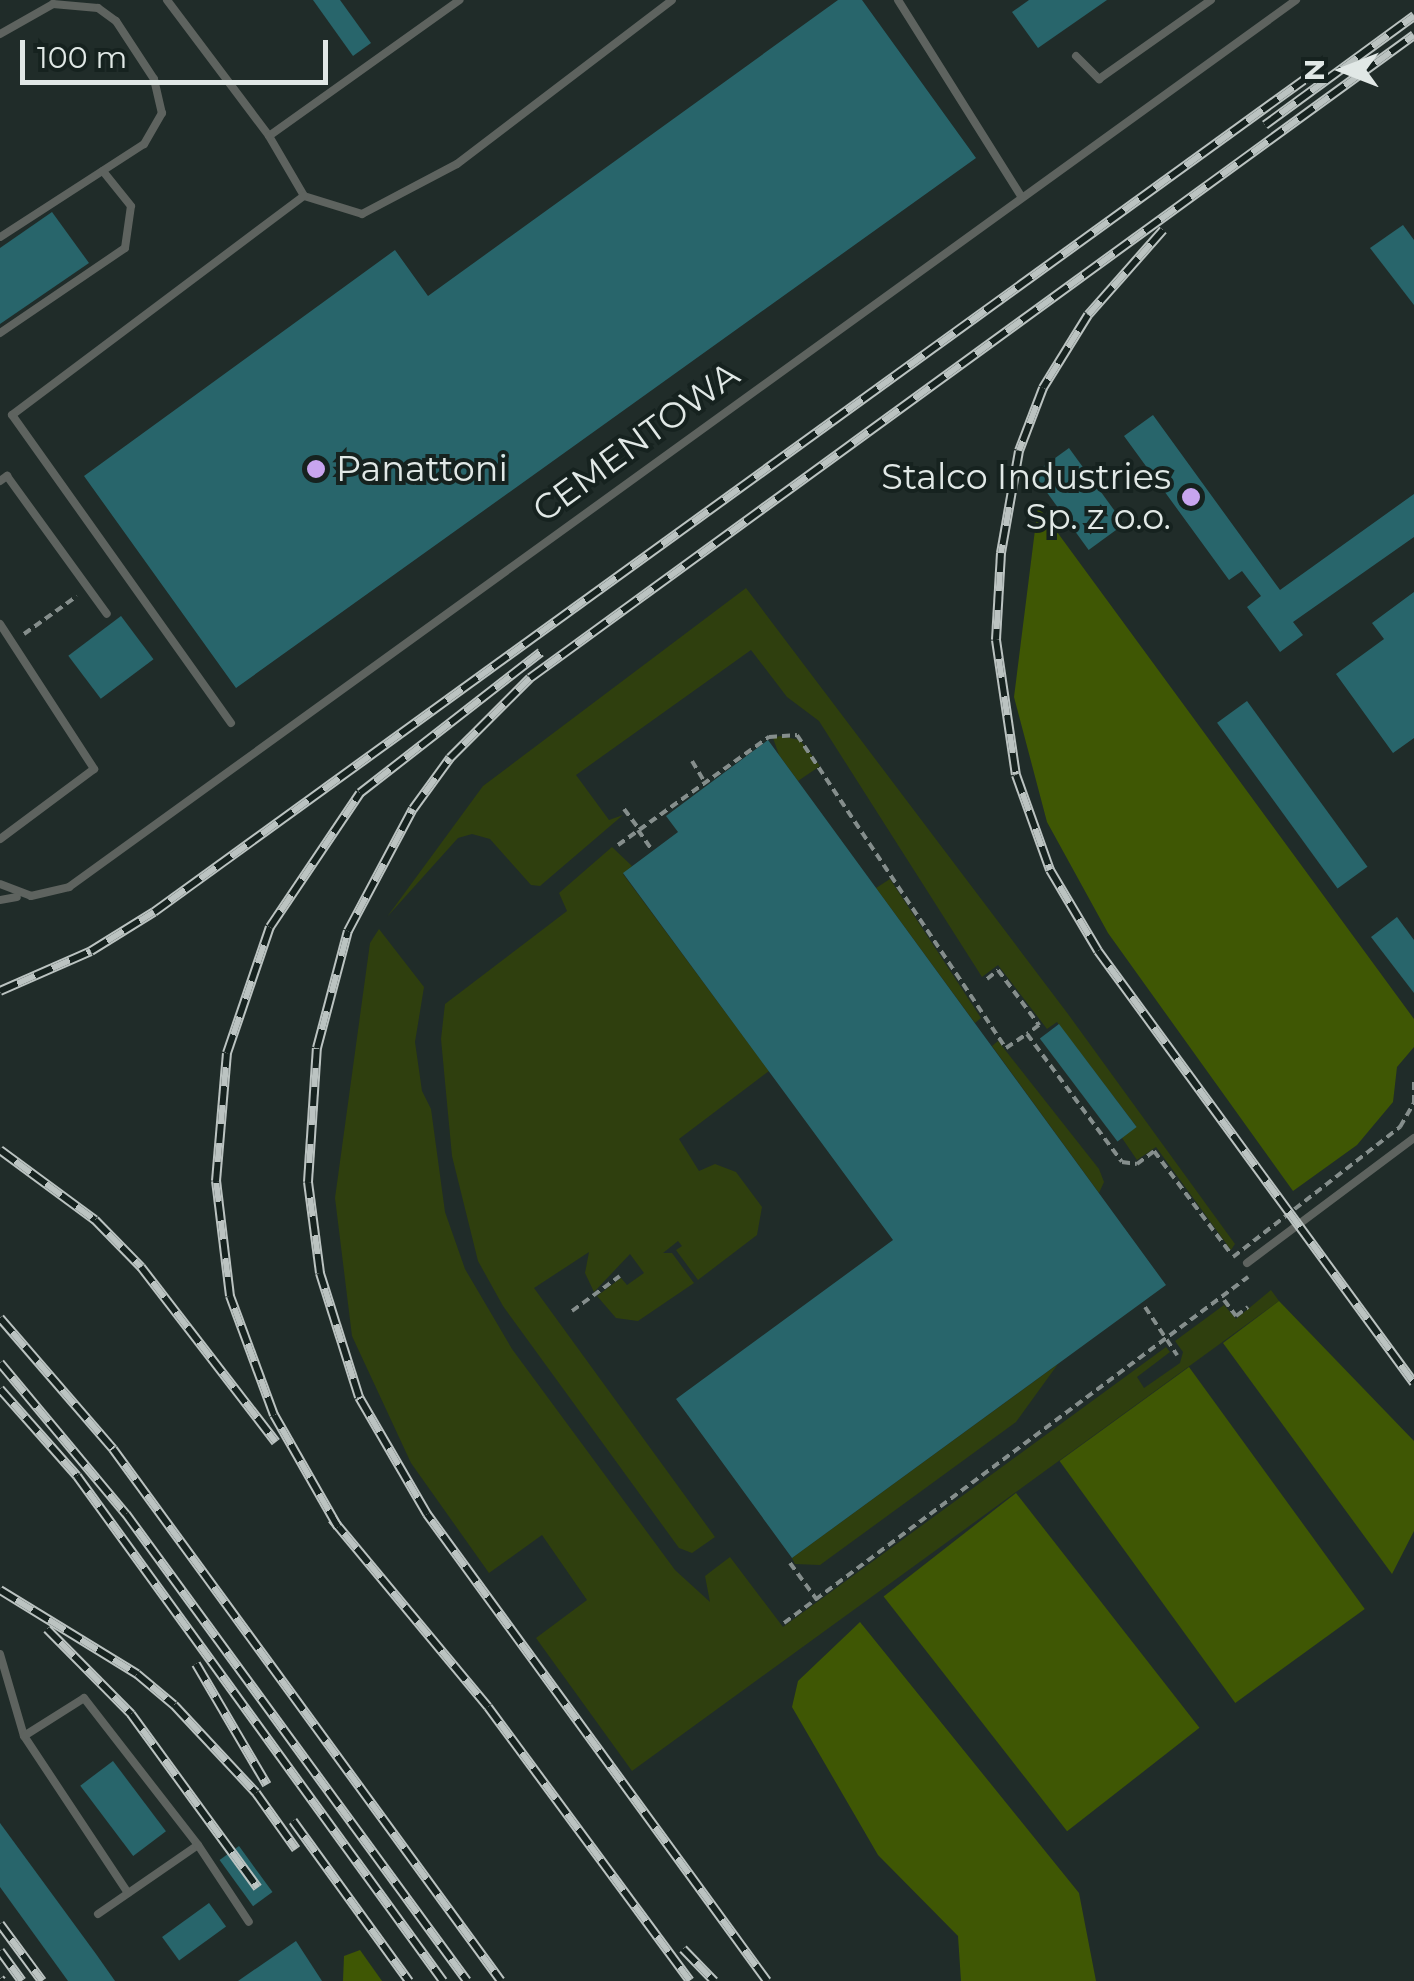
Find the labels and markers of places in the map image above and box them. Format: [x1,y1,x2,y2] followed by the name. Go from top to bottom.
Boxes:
[336,448,508,490] place label: Panattoni
[881,456,1171,538] place label: Stalco Industries Sp. z o.o.
[305,458,327,480] marker: Panattoni
[1180,486,1202,508] marker: Stalco Industries Sp. z o.o.

